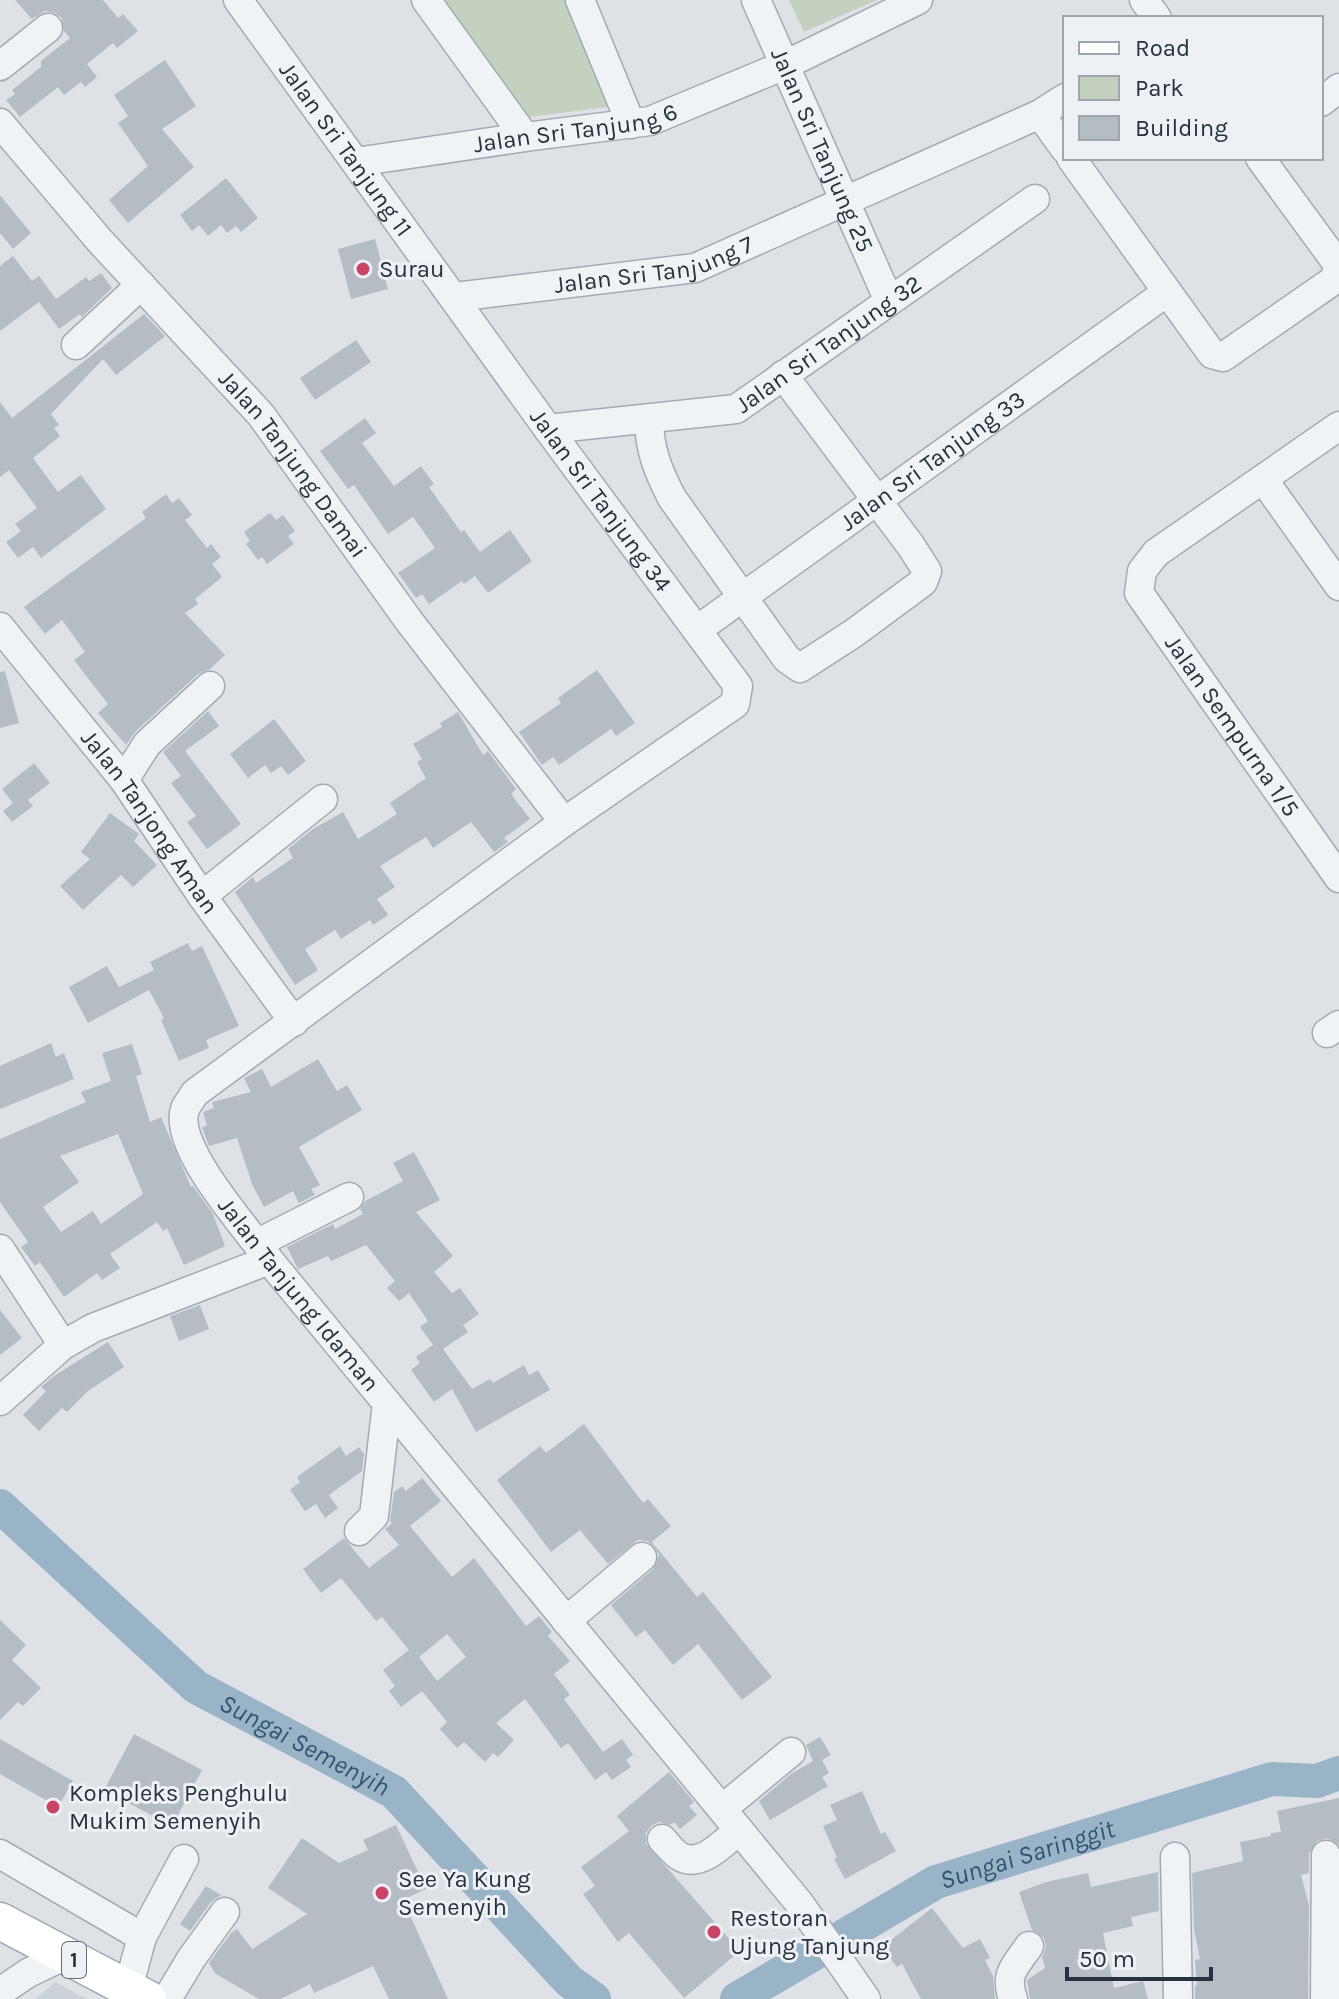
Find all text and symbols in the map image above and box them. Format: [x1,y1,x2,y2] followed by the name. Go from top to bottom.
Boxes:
[1063,16,1323,160] legend
[1135,34,1190,62] text: Road
[765,44,880,256] street label: Jalan Sri Tanjung 25
[273,56,418,242] street label: Jalan Sri Tanjung 11
[1135,74,1184,102] text: Park
[472,97,682,158] street label: Jalan Sri Tanjung 6
[1135,114,1228,142] text: Building
[553,230,757,299] street label: Jalan Sri Tanjung 7
[379,255,444,283] place label: Surau
[354,260,372,278] marker: Surau
[730,269,927,419] street label: Jalan Sri Tanjung 32
[213,364,373,563] street label: Jalan Tanjung Damai
[835,385,1030,537] street label: Jalan Sri Tanjung 33
[524,403,677,597] street label: Jalan Sri Tanjung 34
[1159,630,1305,822] street label: Jalan Sempurna 1/5
[75,724,224,919] street label: Jalan Tanjong Aman
[212,1192,385,1397] street label: Jalan Tanjung Idaman
[214,1687,395,1802] water label: Sungai Semenyih
[69,1779,288,1835] place label: Kompleks Penghulu Mukim Semenyih
[44,1798,62,1816] marker: Kompleks Penghulu Mukim Semenyih
[936,1812,1119,1895] water label: Sungai Saringgit
[398,1865,531,1921] place label: See Ya Kung Semenyih
[373,1884,391,1902] marker: See Ya Kung Semenyih
[730,1904,890,1960] place label: Restoran Ujung Tanjung
[705,1923,723,1941] marker: Restoran Ujung Tanjung
[1067,1931,1211,1981] scale bar
[62,1942,86,1978] road number: 1
[1079,1945,1135,1973] text: 50 m

